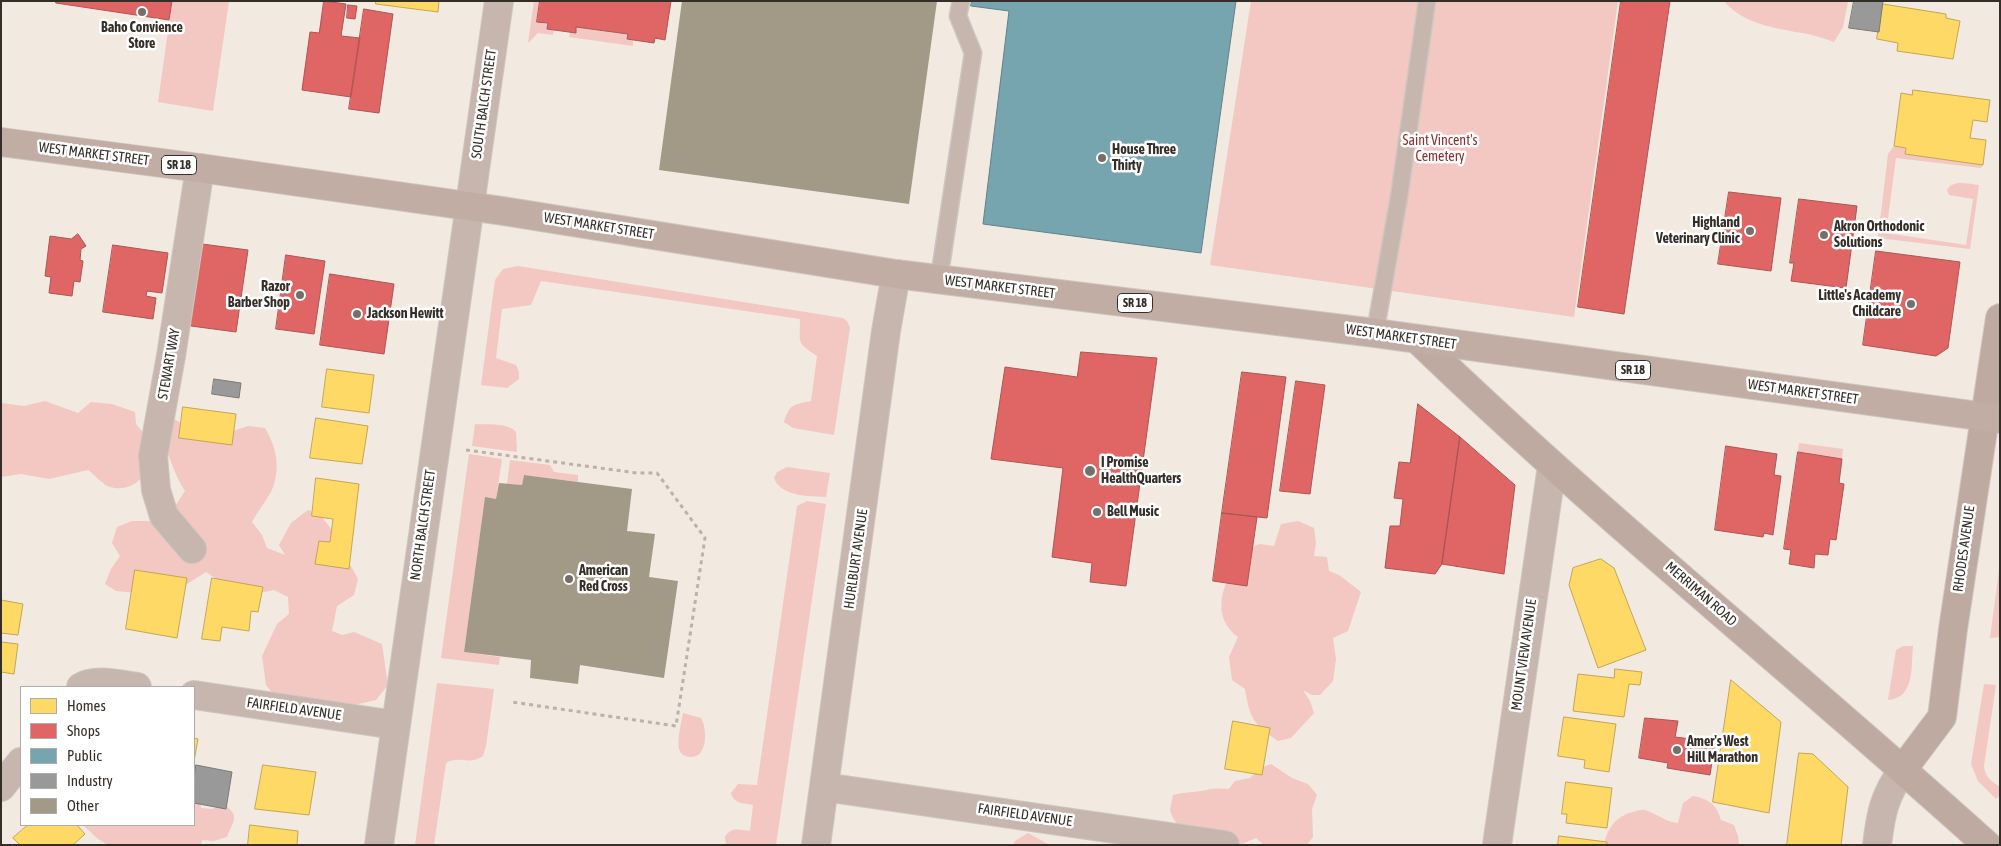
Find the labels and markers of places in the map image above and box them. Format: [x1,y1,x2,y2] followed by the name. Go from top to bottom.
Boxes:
[136,6,148,18] marker: Baho Convience Store
[101,20,183,52] place label: Baho Convience Store
[1112,142,1176,174] place label: House Three Thirty
[1096,152,1108,164] marker: House Three Thirty
[1656,215,1740,248] place label: Highland Veterinary Clinic
[1834,219,1924,252] place label: Akron Orthodonic Solutions
[1744,225,1756,237] marker: Highland Veterinary Clinic
[1818,229,1830,241] marker: Akron Orthodonic Solutions
[228,279,290,312] place label: Razor Barber Shop
[1818,288,1901,321] place label: Little's Academy Childcare
[294,289,306,301] marker: Razor Barber Shop
[1905,298,1917,310] marker: Little's Academy Childcare
[367,306,444,322] place label: Jackson Hewitt
[351,308,363,320] marker: Jackson Hewitt
[1101,455,1181,488] place label: I Promise HealthQuarters
[1083,464,1097,478] marker: I Promise HealthQuarters
[1107,504,1159,520] place label: Bell Music
[1091,506,1103,518] marker: Bell Music
[579,563,628,596] place label: American Red Cross
[563,573,575,585] marker: American Red Cross
[1687,734,1758,766] place label: Amer's West Hill Marathon
[1671,744,1683,756] marker: Amer's West Hill Marathon

